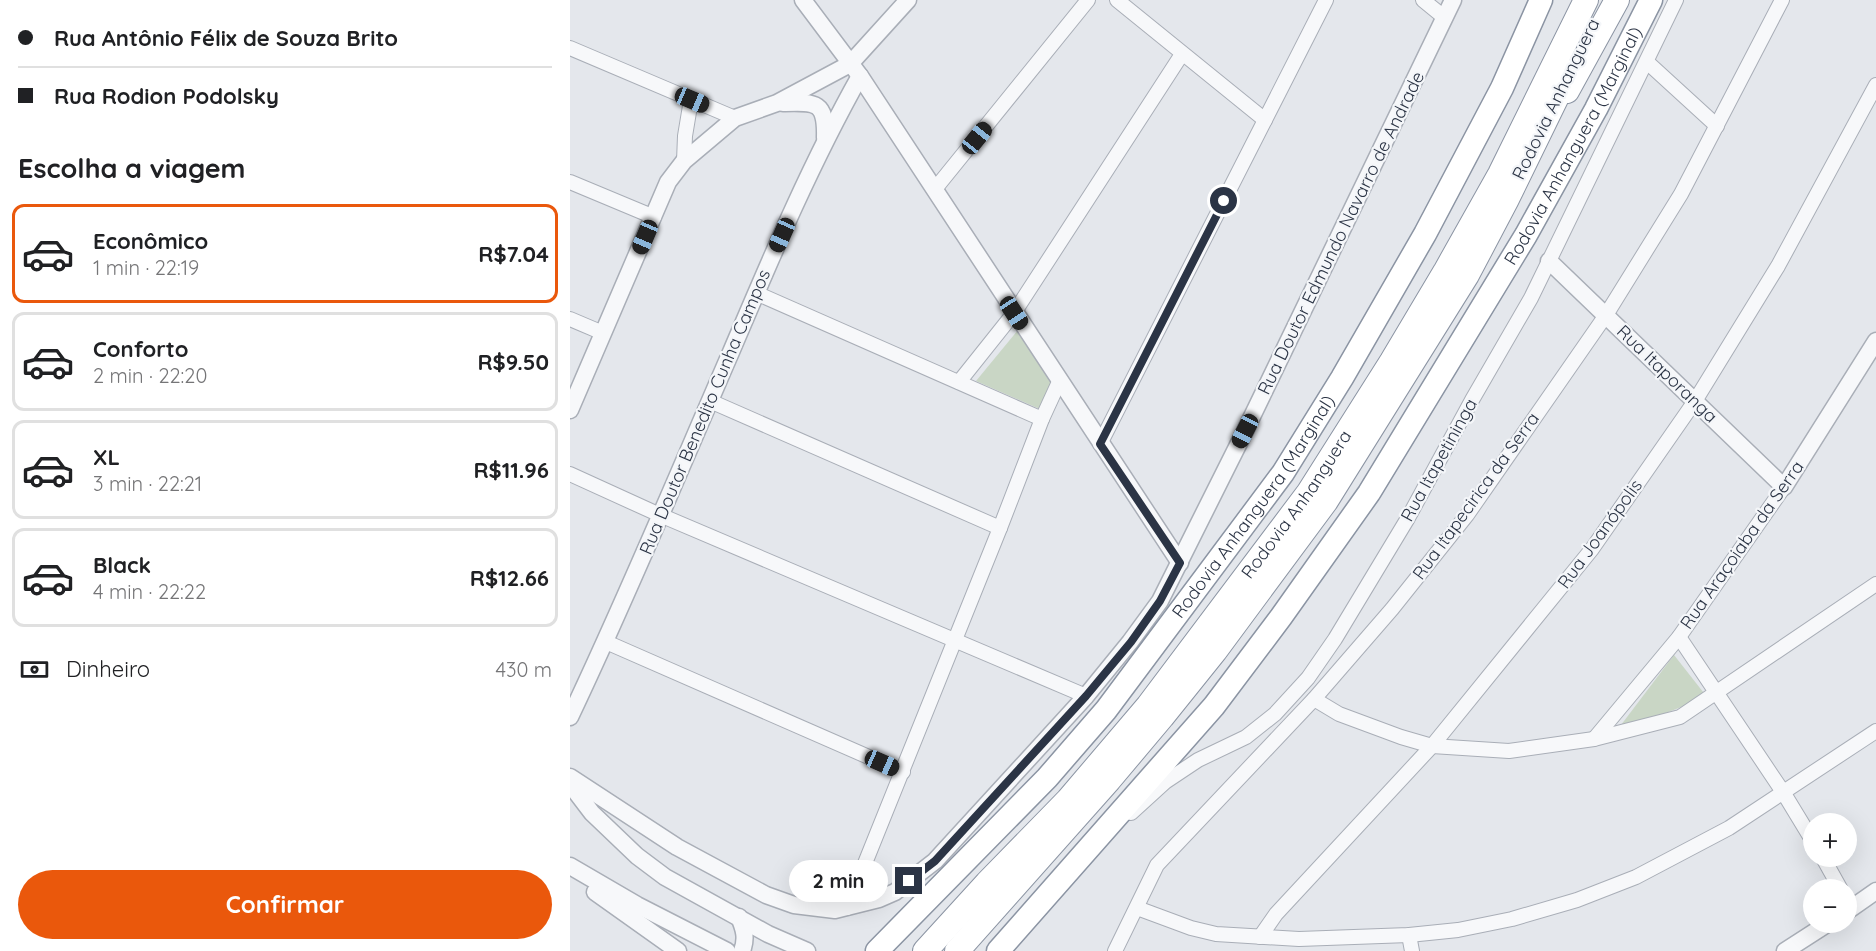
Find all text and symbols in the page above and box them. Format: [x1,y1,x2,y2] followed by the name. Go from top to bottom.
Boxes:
[1507,14,1605,183] street label: Rodovia Anhanguera
[1499,23,1647,269] street label: Rodovia Anhanguera (Marginal)
[54,24,398,52] text: Rua Antônio Félix de Souza Brito
[1252,67,1429,398] street label: Rua Doutor Edmundo Navarro de Andrade
[54,82,279,110] text: Rua Rodion Podolsky
[672,85,712,115] car
[959,118,995,158] car
[18,151,246,185] text: Escolha a viagem
[1210,187,1237,214] route start
[766,215,798,255] car
[630,217,660,257] car
[21,227,75,281] icon: car
[93,227,208,255] text: Econômico
[478,240,549,268] text: R$7.04
[93,255,199,280] text: 1 min · 22:19
[634,266,775,558] street label: Rua Doutor Benedito Cunha Campos
[997,293,1031,333] car
[1612,320,1723,428] street label: Rua Itaporanga
[21,335,75,389] icon: car
[93,335,188,363] text: Conforto
[477,348,549,376] text: R$9.50
[93,363,207,388] text: 2 min · 22:20
[1167,391,1340,623] street label: Rodovia Anhanguera (Marginal)
[1395,394,1482,525] street label: Rua Itapetininga
[1407,408,1544,584] street label: Rua Itapecirica da Serra
[1229,411,1261,451] car
[1236,426,1356,583] street label: Rodovia Anhanguera
[21,443,75,497] icon: car
[93,443,120,471] text: XL
[473,456,549,484] text: R$11.96
[1675,456,1809,633] street label: Rua Araçoiaba da Serra
[93,471,202,496] text: 3 min · 22:21
[1552,475,1647,593] street label: Rua Joanópolis
[21,551,75,605] icon: car
[93,551,151,579] text: Black
[470,564,549,592] text: R$12.66
[93,579,206,604] text: 4 min · 22:22
[18,653,51,686] icon: cash
[66,655,150,683] text: Dinheiro
[495,657,552,682] text: 430 m
[862,747,902,779] car
[1803,813,1857,933] map controls
[1803,813,1857,867] button: +
[789,860,888,902] callout: 2 min
[895,867,922,894] route end
[812,868,865,893] text: 2 min
[18,870,552,939] button: Confirmar
[1803,879,1857,933] button: −

